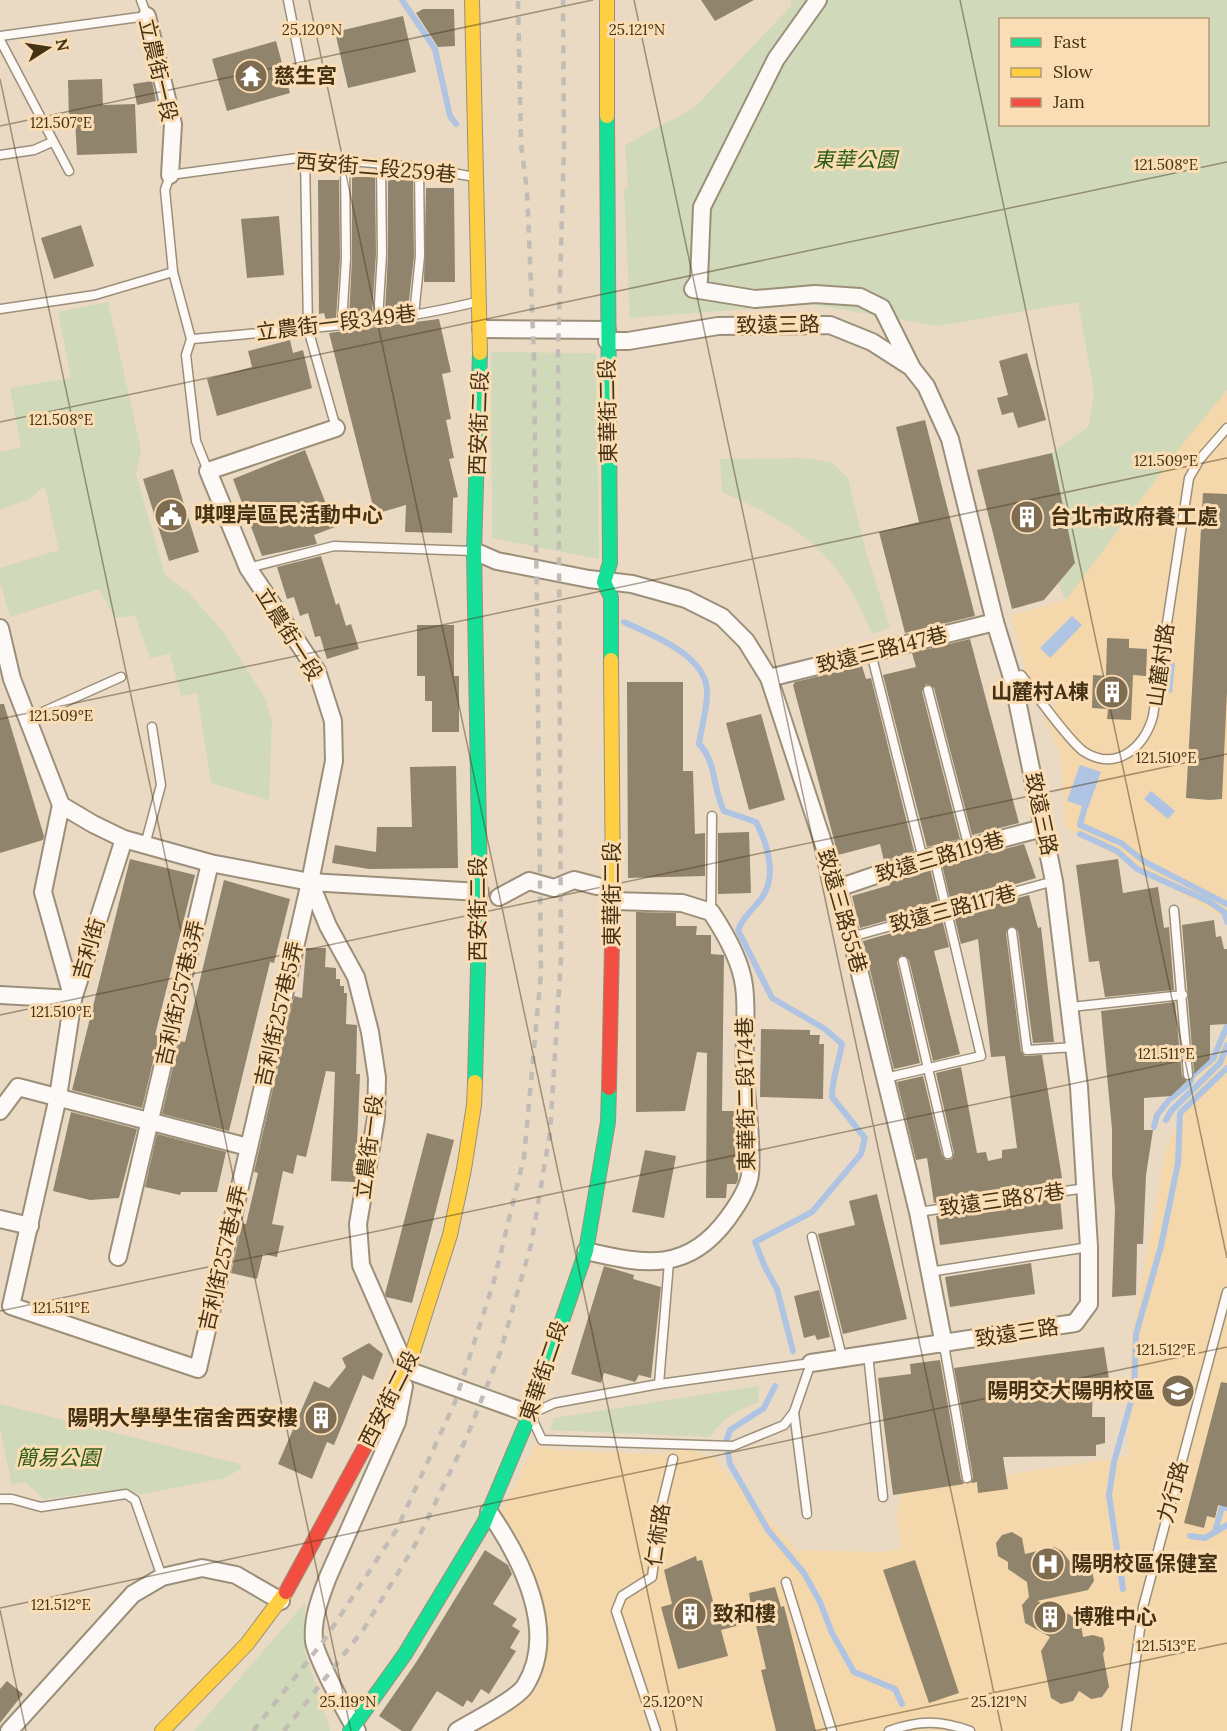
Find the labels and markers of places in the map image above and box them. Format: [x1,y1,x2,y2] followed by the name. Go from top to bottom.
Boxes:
[233,58,269,94] temple icon: 慈生宮
[274,62,337,89] place label: 慈生宮
[153,497,189,533] public building icon: 唭哩岸區民活動中心
[1009,499,1045,535] building icon: 台北市政府養工處
[194,501,383,528] place label: 唭哩岸區民活動中心
[1050,503,1218,530] place label: 台北市政府養工處
[1094,674,1130,710] building icon: 山麓村A棟
[991,678,1089,705] place label: 山麓村A棟
[1160,1373,1196,1409] school or university icon: 陽明交大陽明校區
[987,1377,1155,1404] place label: 陽明交大陽明校區
[303,1400,339,1436] building icon: 陽明大學學生宿舍西安樓
[67,1404,298,1431] place label: 陽明大學學生宿舍西安樓
[1030,1546,1066,1582] hospital icon: 陽明校區保健室
[1071,1550,1218,1577] place label: 陽明校區保健室
[672,1596,708,1632] building icon: 致和樓
[1032,1599,1068,1635] building icon: 博雅中心
[713,1600,776,1627] place label: 致和樓
[1073,1603,1157,1630] place label: 博雅中心

